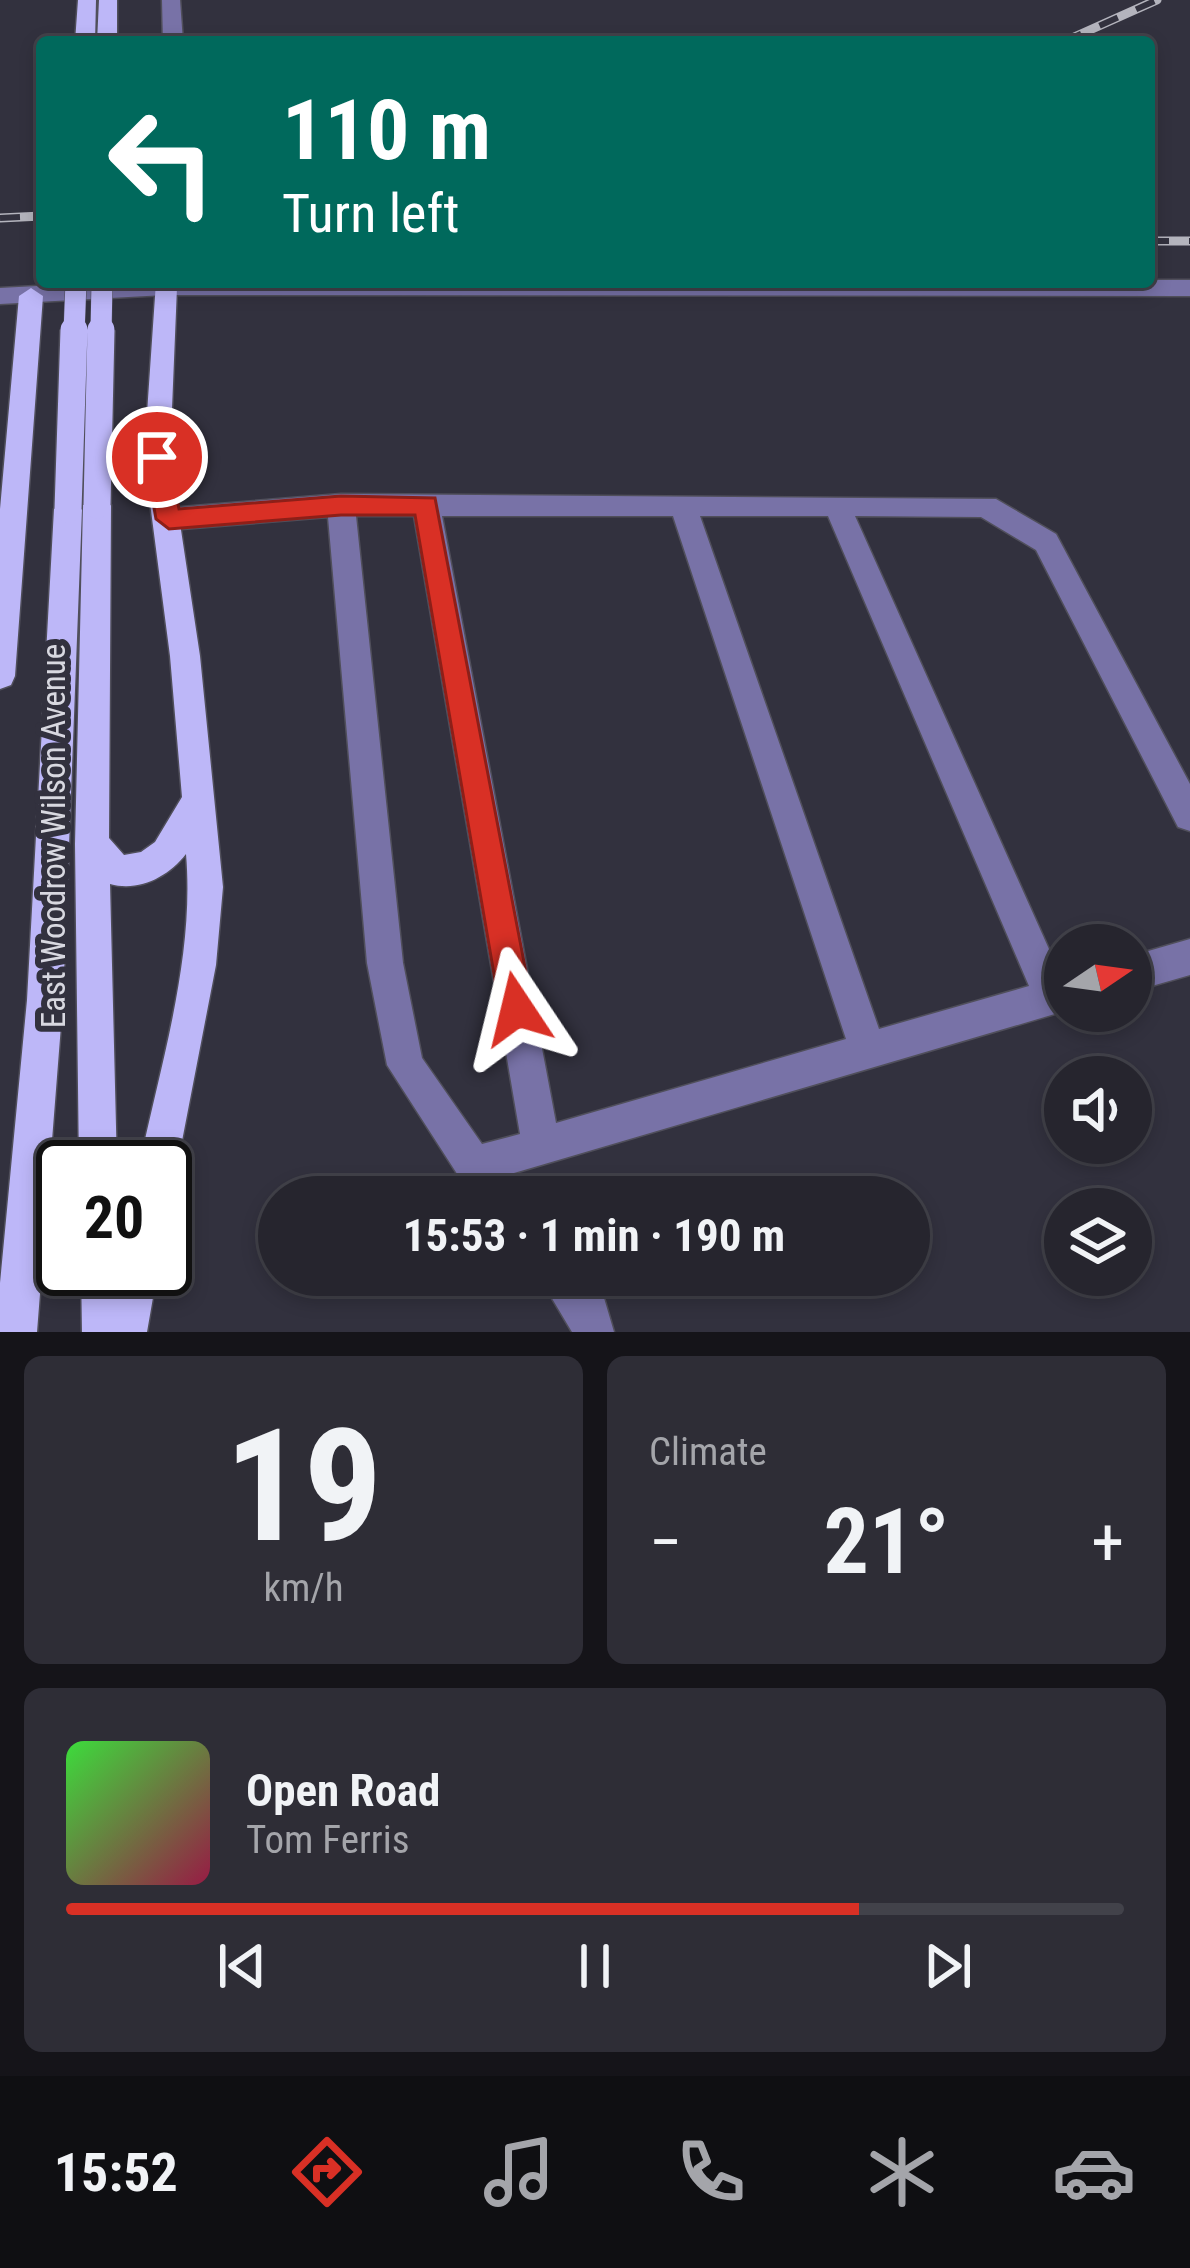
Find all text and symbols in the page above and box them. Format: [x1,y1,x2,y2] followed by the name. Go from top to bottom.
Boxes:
[282,81,491,180] text: 110 m
[84,84,240,240] icon: left
[282,182,459,245] text: Turn left
[106,406,208,508] pin
[124,424,190,490] icon: arrive
[34,644,73,1028] street label: East Woodrow Wilson Avenue
[1044,924,1152,1032] north arrow
[1044,924,1152,1296] map controls
[454,946,580,1072] position arrow
[1044,1056,1152,1164] button: sound
[36,1140,192,1296] speed limit sign: 20
[1044,1188,1152,1296] button: layers
[403,1209,785,1262] text: 15:53 · 1 min · 190 m
[225,1395,382,1578] text: 19
[649,1429,767,1475] text: Climate
[824,1490,950,1595] text: 21°
[649,1504,682,1581] text: −
[1091,1504,1124,1581] text: +
[263,1565,344,1611] text: km/h
[246,1764,440,1817] text: Open Road
[246,1817,409,1863] text: Tom Ferris
[209,1933,275,1999] icon: previous
[562,1933,628,1999] icon: pause
[915,1933,981,1999] icon: next
[285,2130,369,2214] icon: directions
[477,2130,561,2214] icon: music
[669,2130,753,2214] icon: phone
[860,2130,944,2214] icon: climate
[1052,2130,1136,2214] icon: car
[54,2141,178,2204] text: 15:52

